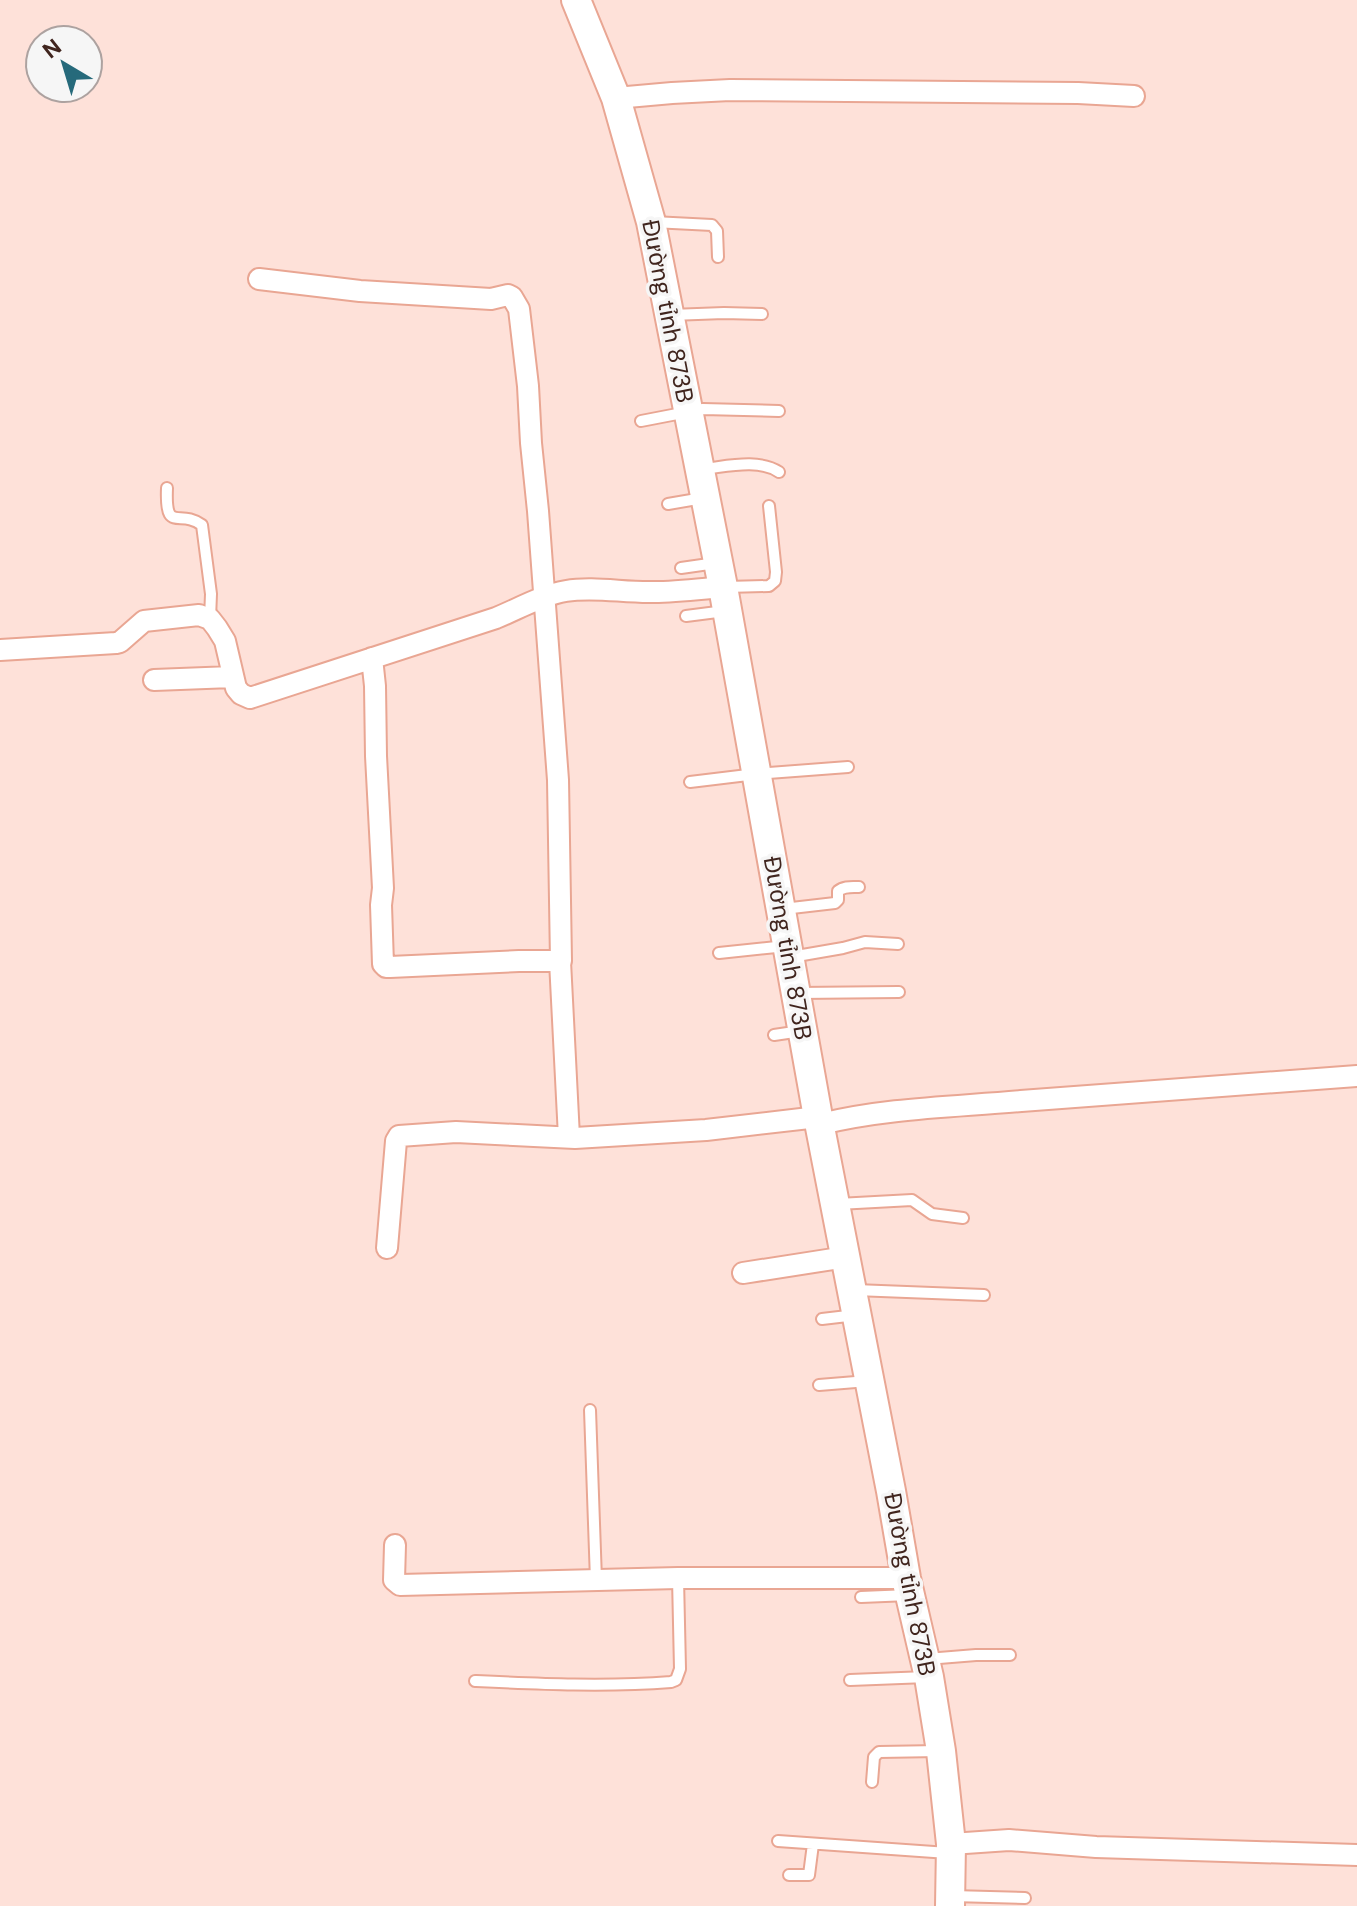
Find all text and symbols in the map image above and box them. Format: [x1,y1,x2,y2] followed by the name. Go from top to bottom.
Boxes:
[24,24,104,104] north arrow
[37,32,67,65] text: N
[635,217,701,405] street label: Đường tỉnh 873B
[757,854,819,1042] street label: Đường tỉnh 873B
[877,1490,943,1678] street label: Đường tỉnh 873B

